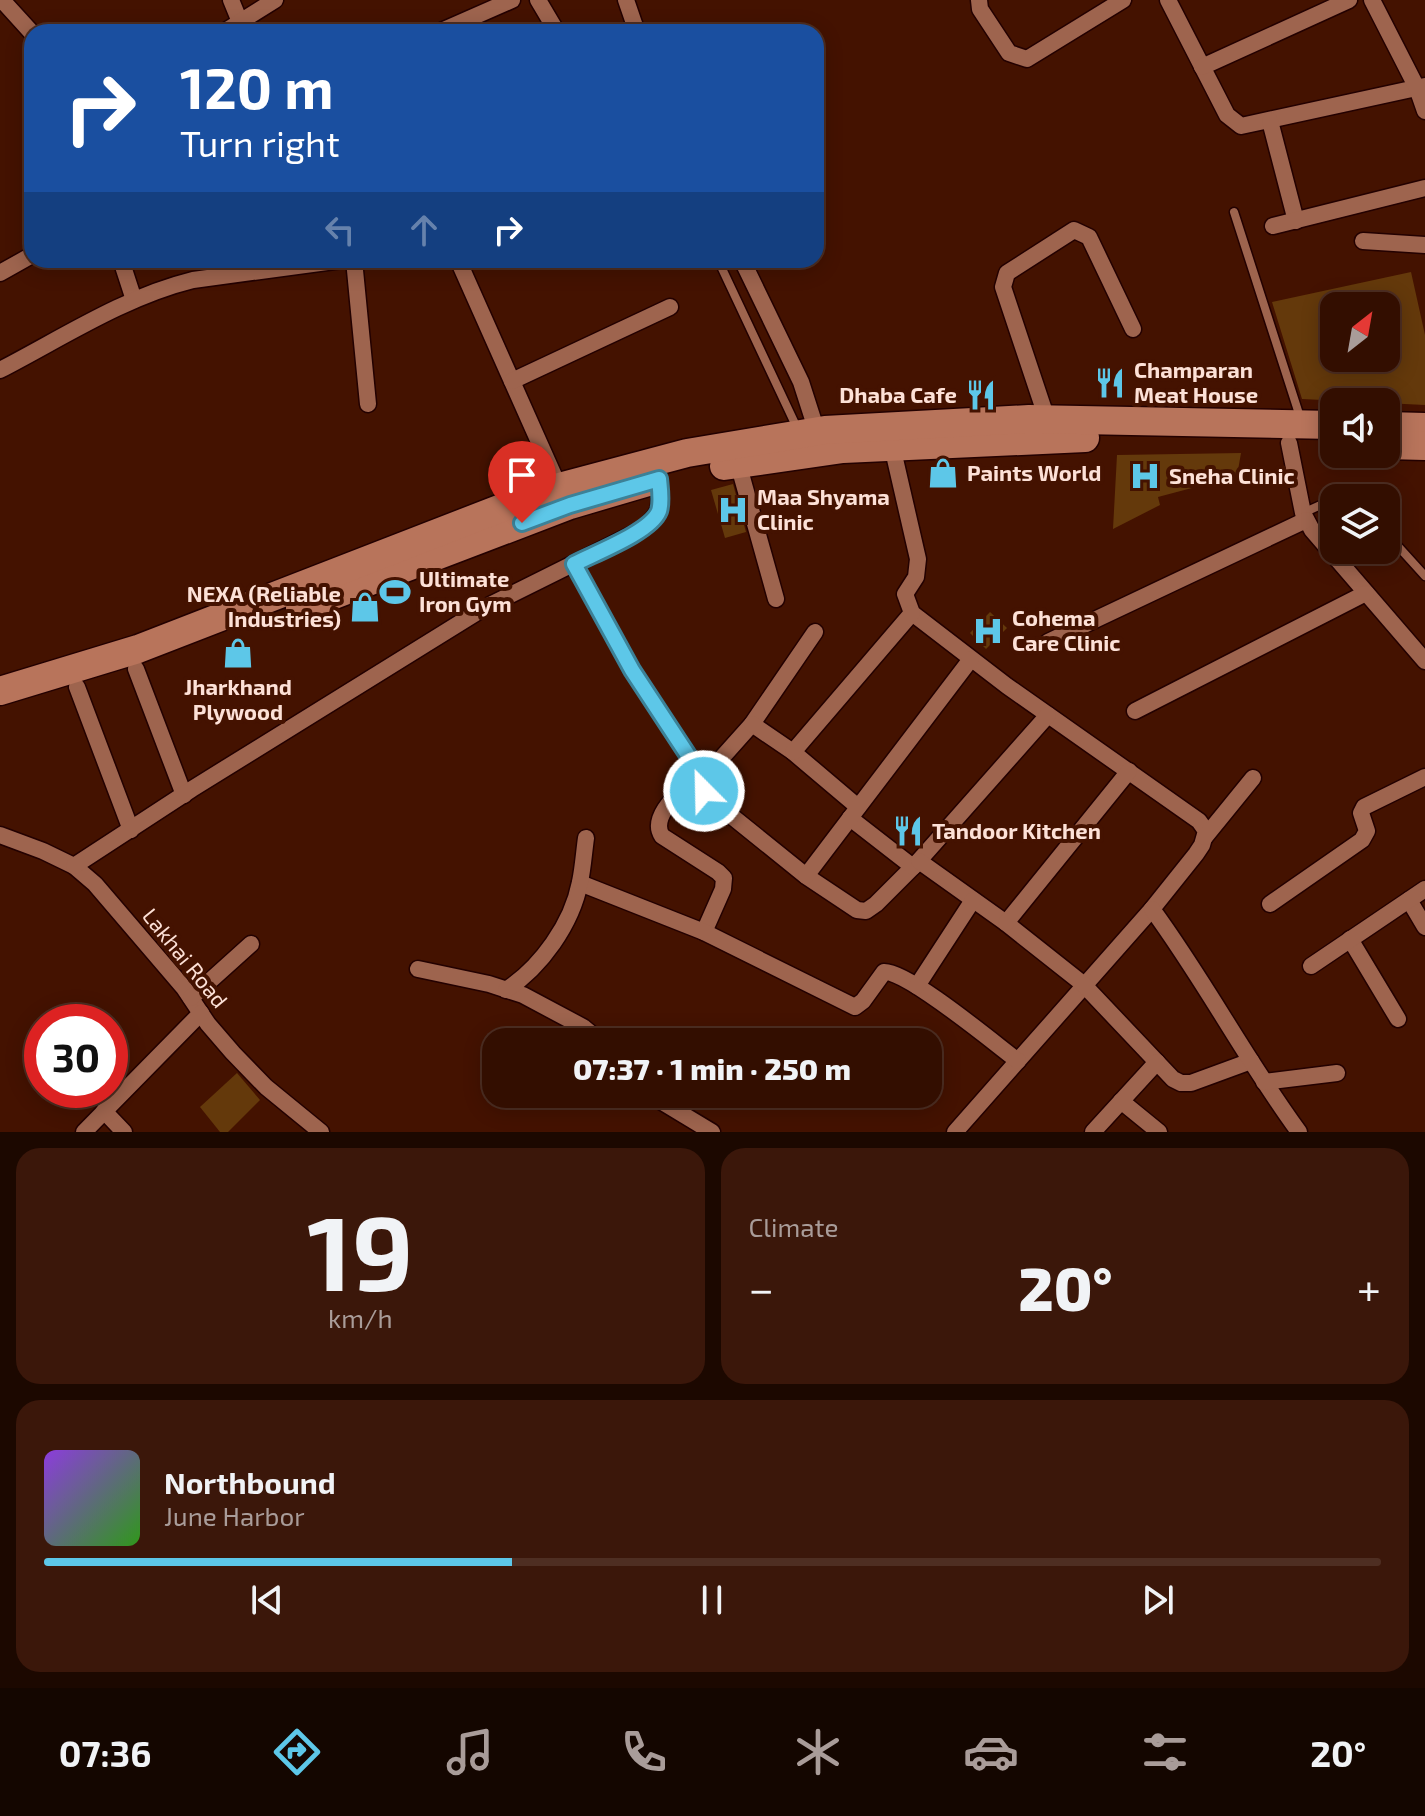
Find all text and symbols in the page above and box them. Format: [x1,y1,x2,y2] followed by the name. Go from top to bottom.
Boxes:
[180,53,334,120] text: 120 m
[48,56,152,160] icon: right
[180,121,340,164] text: Turn right
[318,208,362,252] icon: left
[402,208,446,252] icon: ahead
[486,208,530,252] icon: right
[1320,292,1400,372] north arrow
[1320,292,1400,564] map controls
[1134,356,1258,407] place label: Champaran Meat House
[1093,366,1127,400] restaurant icon: Champaran Meat House
[964,378,998,412] restaurant icon: Dhaba Cafe
[839,381,957,407] place label: Dhaba Cafe
[1320,388,1400,468] button: sound
[488,441,556,523] pin
[500,453,544,497] icon: arrive
[926,456,960,490] shop icon: Paints World
[967,459,1101,485] place label: Paints World
[1128,459,1162,493] hospital icon: Sneha Clinic
[1169,462,1295,488] place label: Sneha Clinic
[757,483,890,534] place label: Maa Shyama Clinic
[1320,484,1400,564] button: layers
[716,493,750,527] hospital icon: Maa Shyama Clinic
[419,565,512,617] place label: Ultimate Iron Gym
[378,575,412,609] sports icon: Ultimate Iron Gym
[187,580,341,631] place label: NEXA (Reliable Industries)
[348,590,382,624] shop icon: NEXA (Reliable Industries)
[1012,604,1121,655] place label: Cohema Care Clinic
[971,614,1005,648] hospital icon: Cohema Care Clinic
[221,636,255,670] shop icon: Jharkhand Plywood
[184,673,292,725] place label: Jharkhand Plywood
[662,749,746,833] position arrow
[891,814,925,848] restaurant icon: Tandoor Kitchen
[932,817,1101,843] place label: Tandoor Kitchen
[138,902,234,1012] street label: Lakhai Road
[24,1004,128,1108] speed limit sign: 30
[573,1050,851,1086] text: 07:37 · 1 min · 250 m
[307,1187,413,1312] text: 19
[749,1211,838,1242] text: Climate
[1018,1251,1113,1323] text: 20°
[749,1261,774,1314] text: −
[1357,1261,1381,1314] text: +
[328,1302,393,1333] text: km/h
[164,1464,336,1500] text: Northbound
[164,1500,305,1531] text: June Harbor
[245,1578,289,1622] icon: previous
[690,1578,734,1622] icon: pause
[1136,1578,1180,1622] icon: next
[269,1724,325,1780] icon: directions
[442,1724,498,1780] icon: music
[616,1724,672,1780] icon: phone
[790,1724,846,1780] icon: climate
[963,1724,1019,1780] icon: car
[1137,1724,1193,1780] icon: filters
[59,1731,151,1774] text: 07:36
[1310,1731,1366,1774] text: 20°

